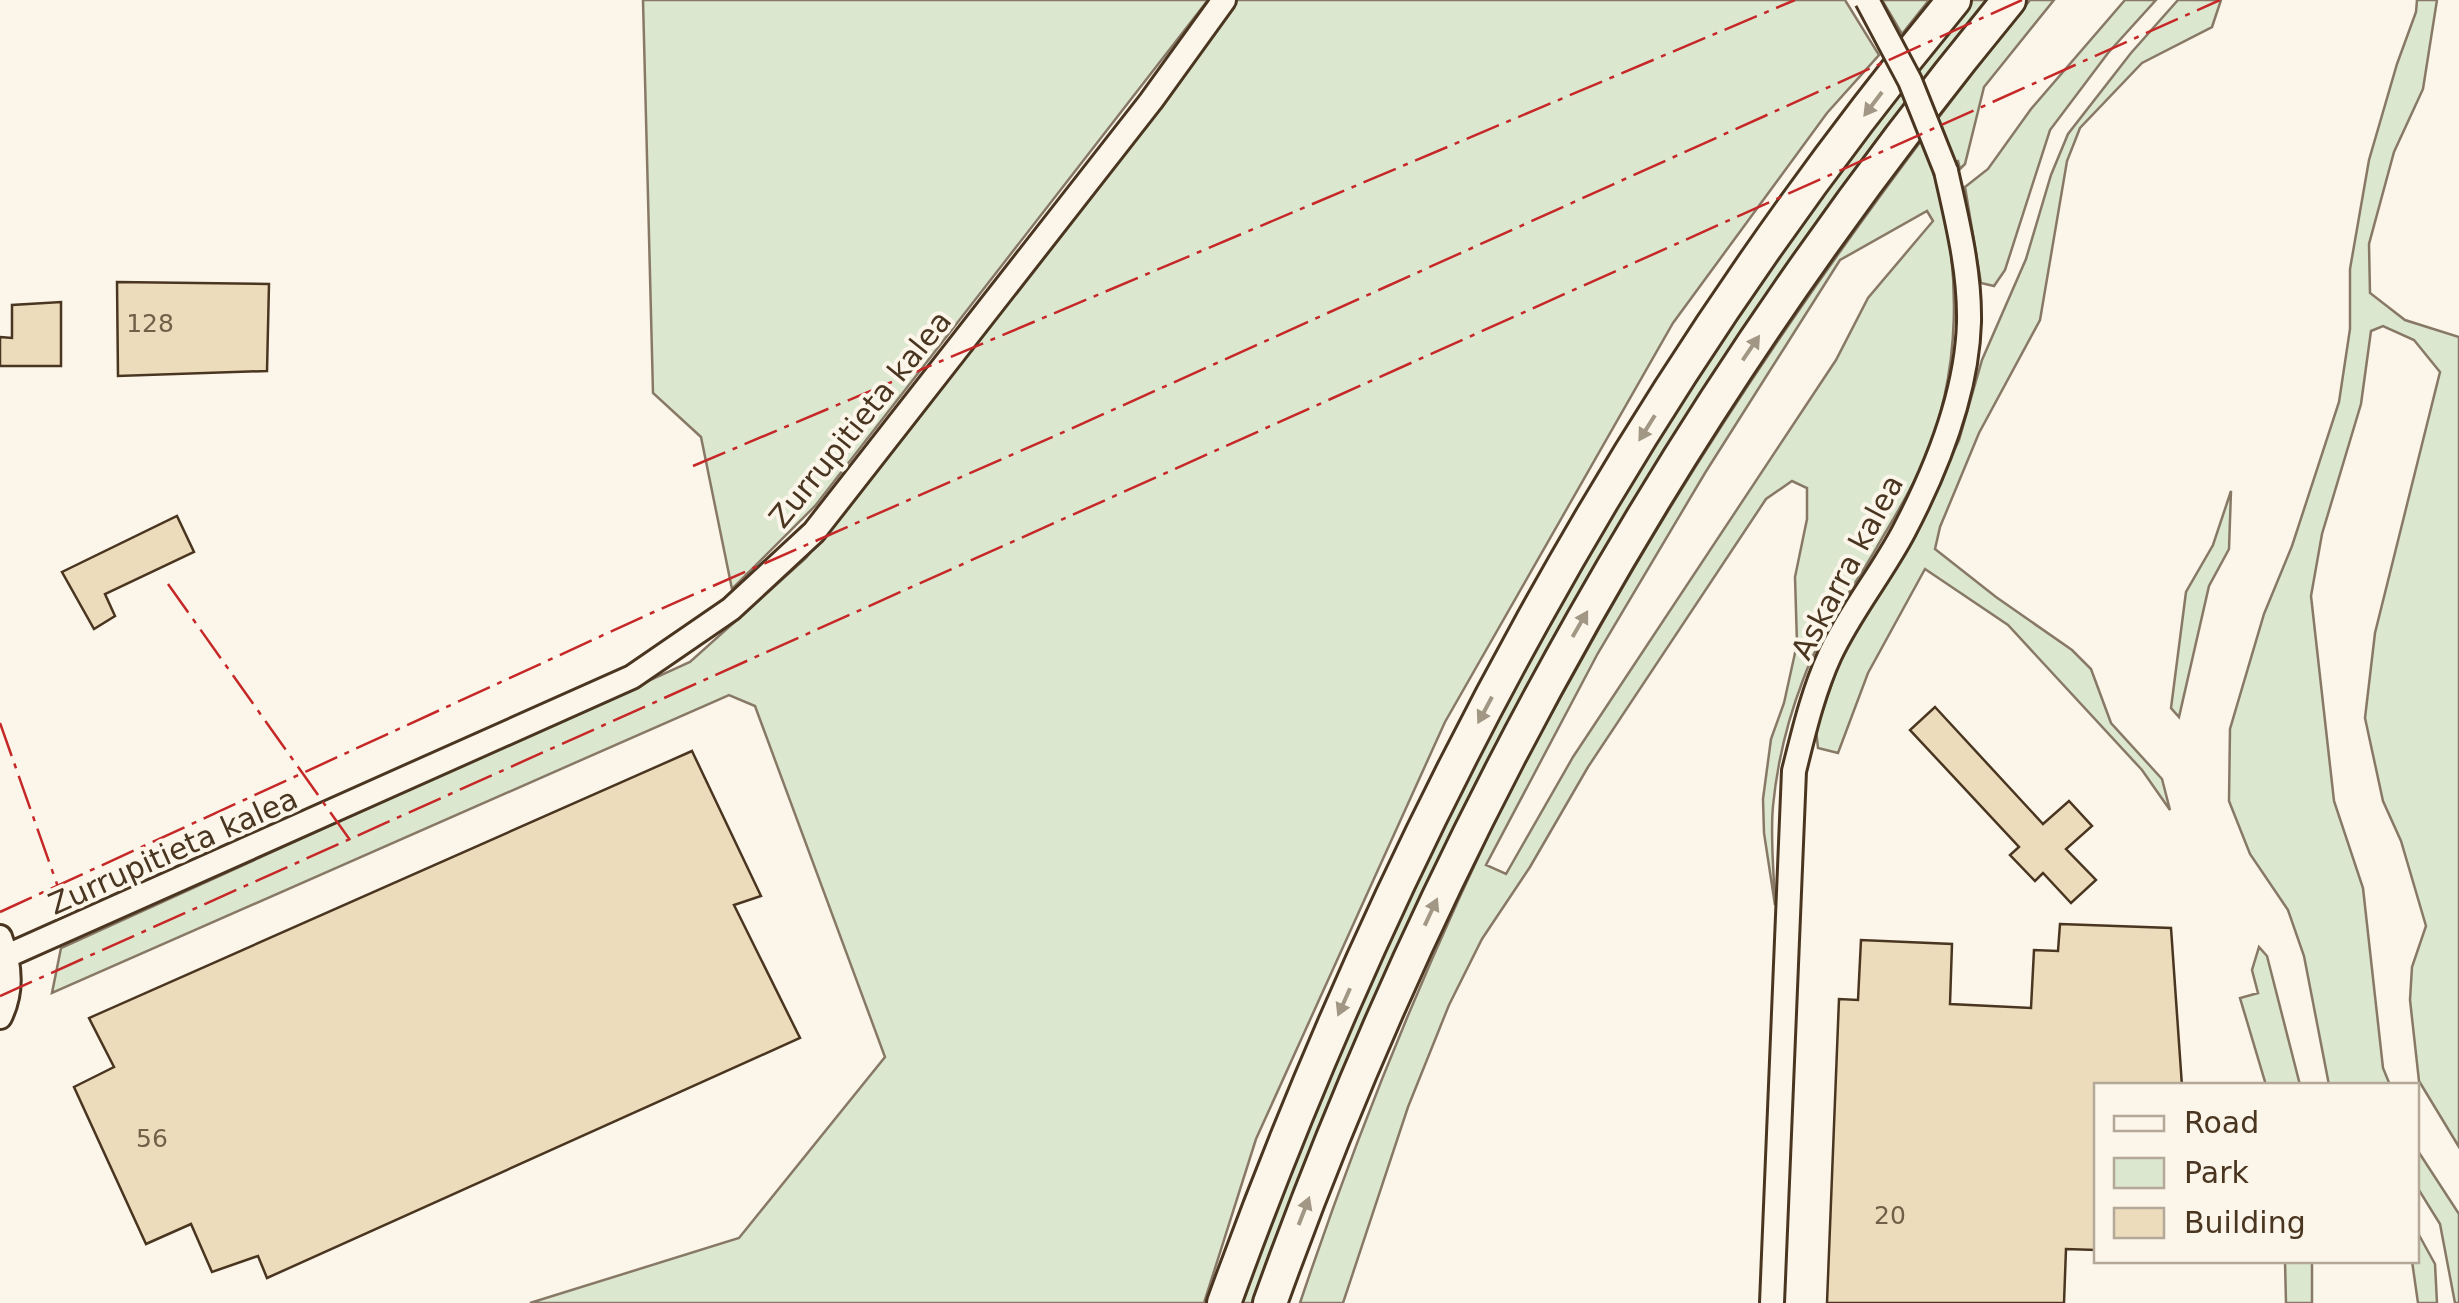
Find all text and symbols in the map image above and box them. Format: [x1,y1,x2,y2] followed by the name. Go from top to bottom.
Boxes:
[1863,91,1883,117] one-way arrow
[762,304,958,534] street label: Zurrupitieta kalea
[126,309,174,338] house number: 128
[1741,334,1760,361] one-way arrow
[1638,415,1657,442] one-way arrow
[1784,469,1910,665] street label: Askarra kalea
[1571,610,1588,638] one-way arrow
[1477,696,1494,724] one-way arrow
[43,780,303,922] street label: Zurrupitieta kalea
[1422,898,1439,927] one-way arrow
[1335,988,1352,1017] one-way arrow
[2094,1083,2419,1263] legend
[2184,1105,2259,1140] text: Road
[136,1124,168,1153] house number: 56
[2184,1155,2249,1190] text: Park
[1296,1196,1312,1226] one-way arrow
[1874,1201,1906,1230] house number: 20
[2184,1205,2306,1240] text: Building

